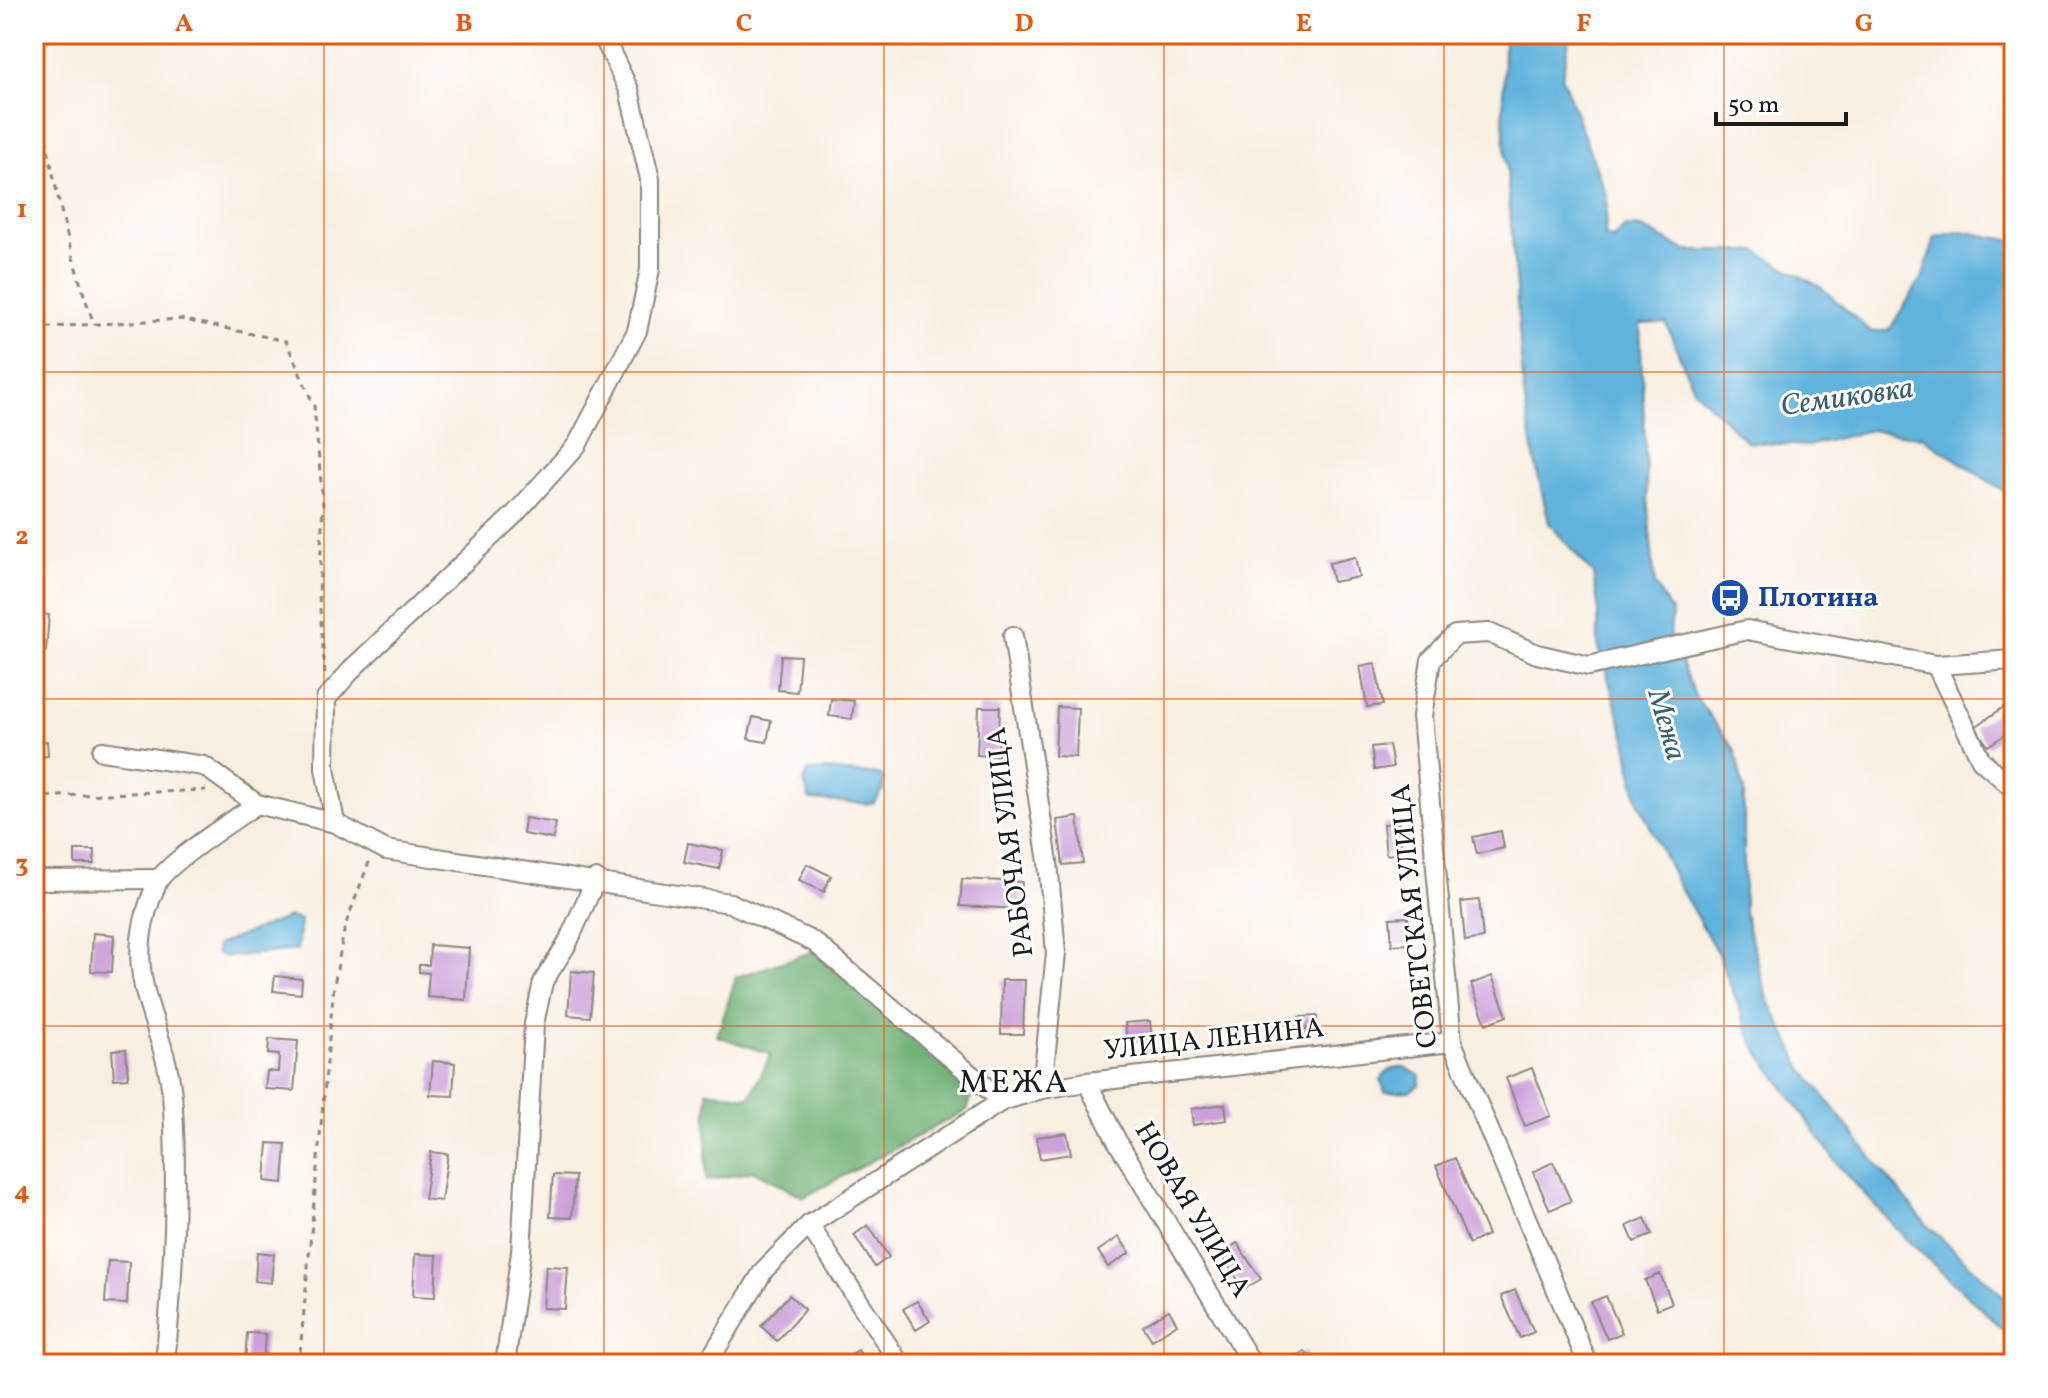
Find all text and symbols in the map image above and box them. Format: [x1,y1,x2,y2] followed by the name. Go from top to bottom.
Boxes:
[175,6,194,42] text: A
[455,6,473,42] text: B
[736,6,752,42] text: C
[1014,6,1034,42] text: D
[1296,6,1312,42] text: E
[1576,6,1592,42] text: F
[1855,6,1873,42] text: G
[1716,76,1846,126] scale bar
[1728,89,1780,123] text: 50 m
[17,192,27,228] text: 1
[1778,368,1916,428] water label: Семиковка
[15,519,29,555] text: 2
[1709,577,1751,619] bus stop icon: Плотина
[1758,579,1879,618] place label: Плотина
[1636,683,1696,766] water label: Межа
[978,724,1044,959] street label: РАБОЧАЯ УЛИЦА
[1382,782,1448,1050] street label: СОВЕТСКАЯ УЛИЦА
[15,847,29,883] text: 3
[1102,1009,1326,1071] street label: УЛИЦА ЛЕНИНА
[959,1062,1069,1106] district label: МЕЖА
[1124,1115,1260,1305] street label: НОВАЯ УЛИЦА
[14,1174,30,1210] text: 4

